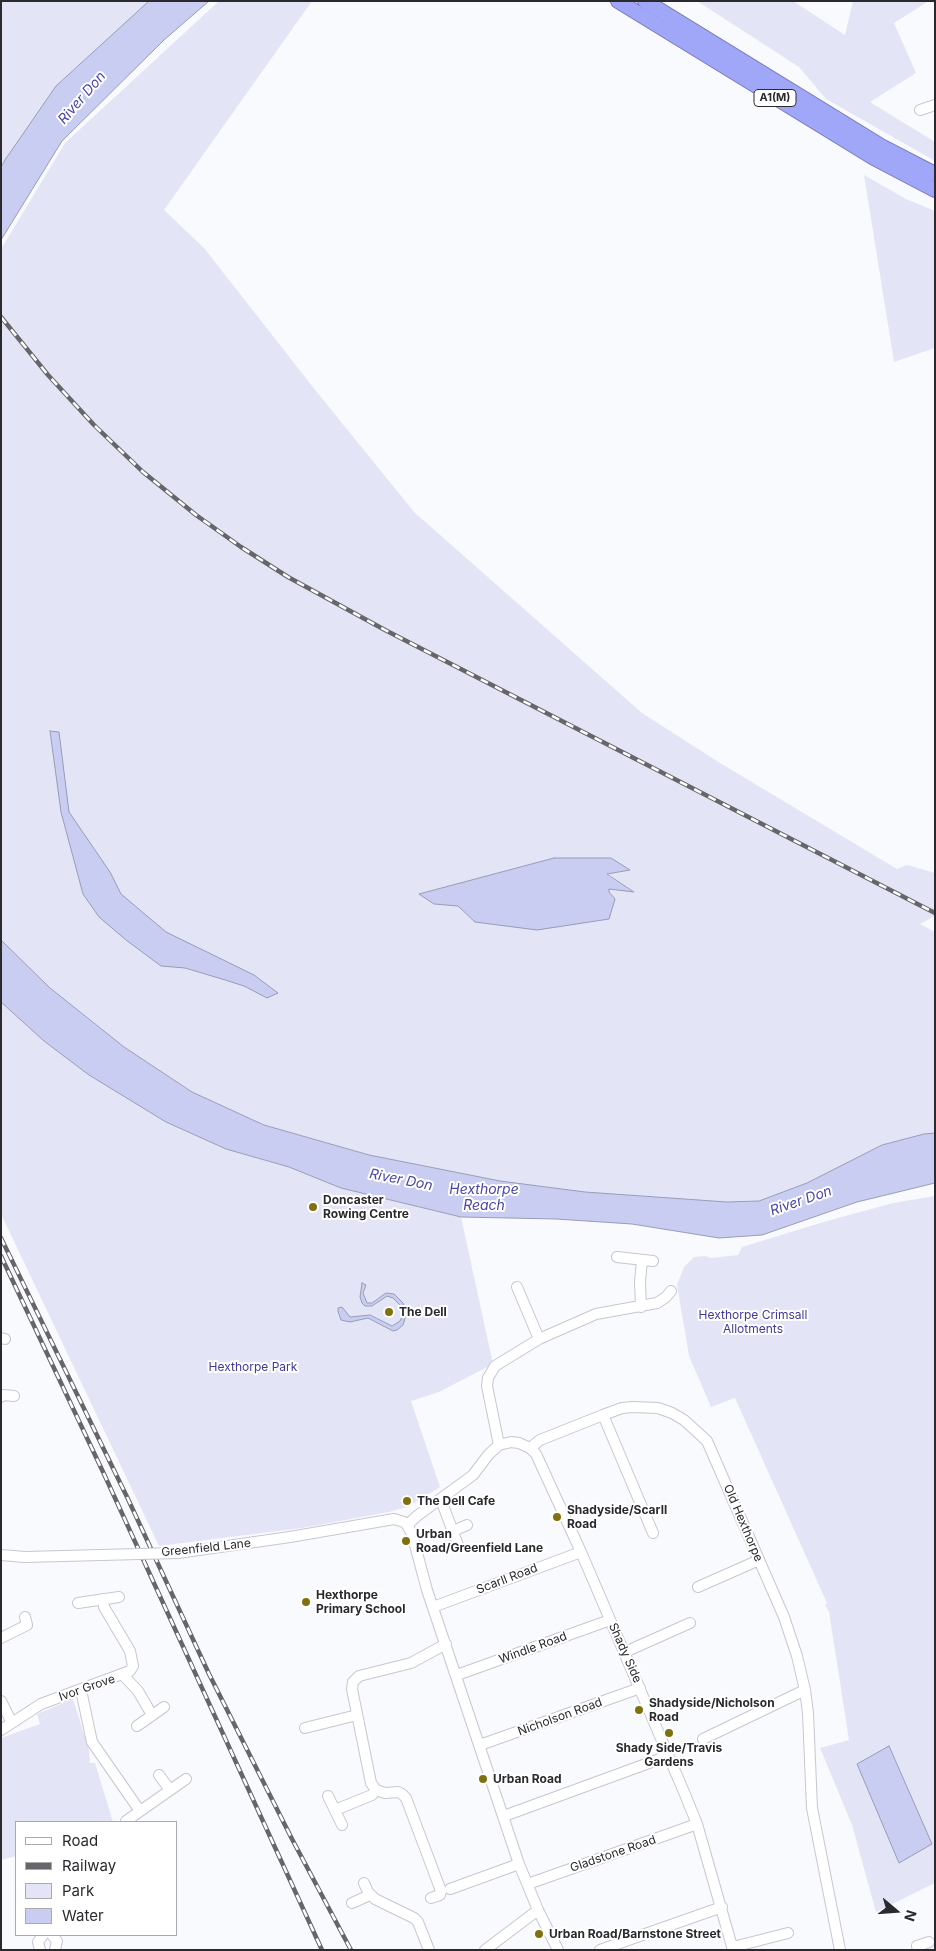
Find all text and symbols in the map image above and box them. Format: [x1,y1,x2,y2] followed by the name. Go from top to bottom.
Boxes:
[55,68,109,128] water label: River Don
[754,90,796,106] road number: A1(M)
[368,1166,434,1194] water label: River Don
[449,1182,519,1214] water label: Hexthorpe Reach
[768,1183,834,1219] water label: River Don
[323,1193,409,1221] place label: Doncaster Rowing Centre
[307,1201,319,1213] marker: Doncaster Rowing Centre
[399,1305,447,1319] place label: The Dell
[383,1306,395,1318] marker: The Dell
[699,1308,807,1336] park label: Hexthorpe Crimsall Allotments
[209,1360,297,1374] park label: Hexthorpe Park
[720,1482,766,1564] street label: Old Hexthorpe
[417,1494,495,1508] place label: The Dell Cafe
[401,1495,413,1507] marker: The Dell Cafe
[567,1503,667,1531] place label: Shadyside/Scarll Road
[551,1511,563,1523] marker: Shadyside/Scarll Road
[416,1527,543,1555] place label: Urban Road/Greenfield Lane
[400,1535,412,1547] marker: Urban Road/Greenfield Lane
[161,1536,251,1560] street label: Greenfield Lane
[474,1561,540,1597] street label: Scarll Road
[316,1588,405,1616] place label: Hexthorpe Primary School
[300,1596,312,1608] marker: Hexthorpe Primary School
[605,1621,645,1685] street label: Shady Side
[497,1629,569,1667] street label: Windle Road
[57,1672,117,1704] street label: Ivor Grove
[516,1695,604,1739] street label: Nicholson Road
[649,1696,775,1724] place label: Shadyside/Nicholson Road
[633,1704,645,1716] marker: Shadyside/Nicholson Road
[663,1727,675,1739] marker: Shady Side/Travis Gardens
[616,1741,722,1769] place label: Shady Side/Travis Gardens
[493,1772,562,1786] place label: Urban Road
[477,1773,489,1785] marker: Urban Road
[15,1821,178,1936] legend
[62,1831,98,1850] text: Road
[568,1833,658,1875] street label: Gladstone Road
[62,1856,116,1875] text: Railway
[62,1881,94,1900] text: Park
[871,1886,921,1936] north arrow
[62,1906,104,1925] text: Water
[901,1908,920,1923] text: N
[549,1927,721,1941] place label: Urban Road/Barnstone Street
[533,1928,545,1940] marker: Urban Road/Barnstone Street

